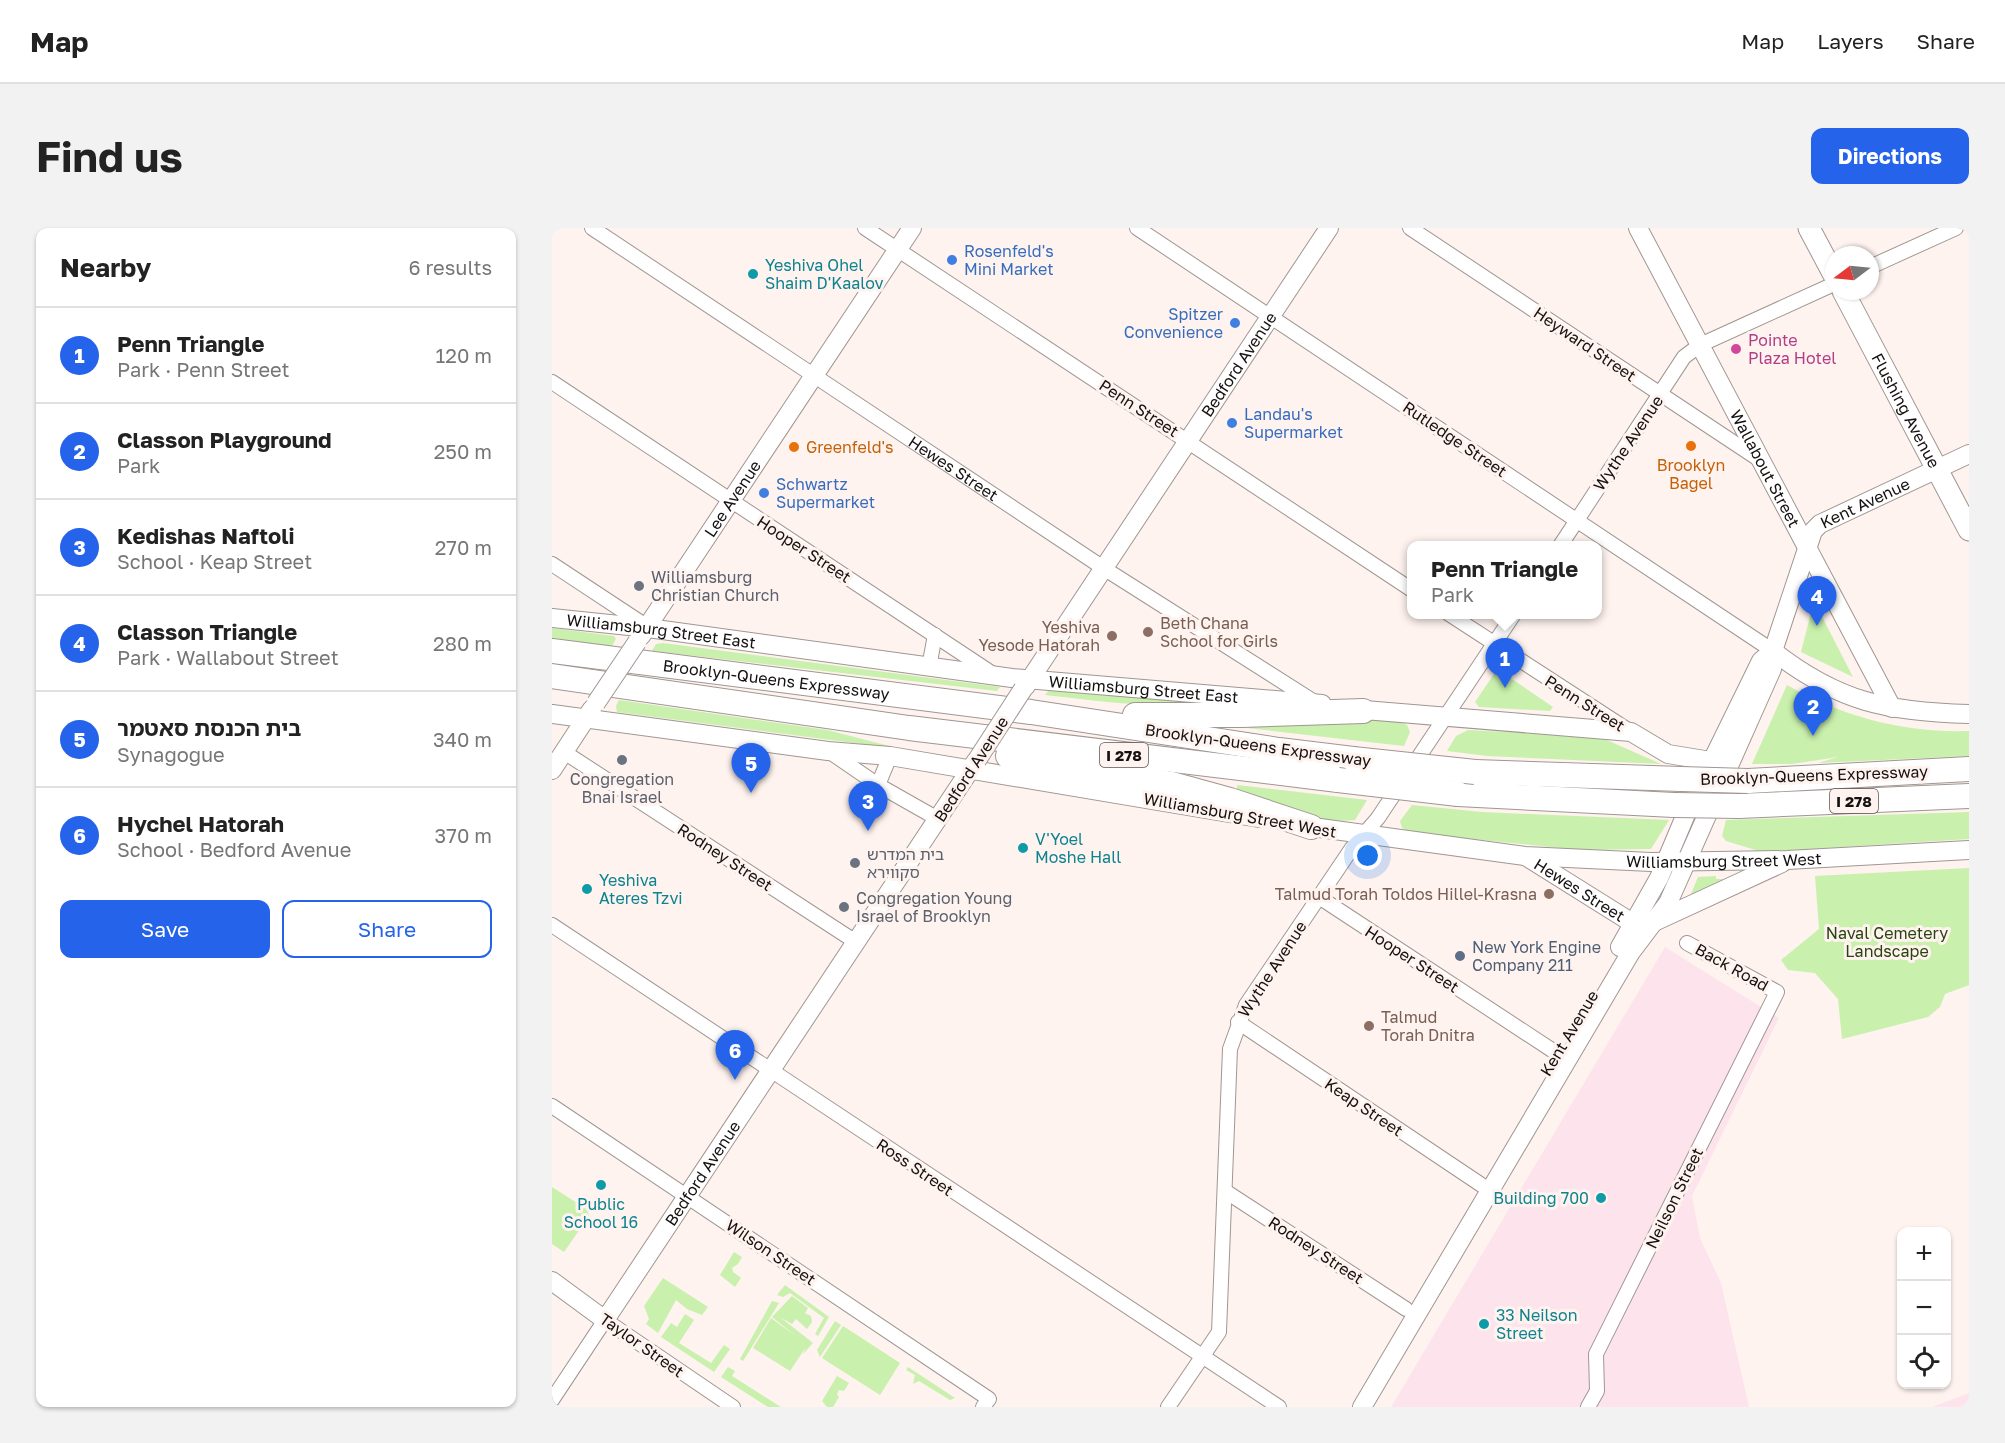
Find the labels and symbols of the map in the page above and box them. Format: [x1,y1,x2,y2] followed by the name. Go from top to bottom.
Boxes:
[964,241,1054,279] place label: Rosenfeld's Mini Market
[1825,246,1879,300] north arrow
[945,253,959,267] marker: Rosenfeld's Mini Market
[765,255,883,293] place label: Yeshiva Ohel Shaim D'Kaalov
[746,267,760,281] marker: Yeshiva Ohel Shaim D'Kaalov
[1530,302,1640,386] street label: Heyward Street
[1124,304,1223,342] place label: Spitzer Convenience
[1197,308,1281,421] street label: Bedford Avenue
[1228,316,1242,330] marker: Spitzer Convenience
[1748,330,1836,368] place label: Pointe Plaza Hotel
[1729,342,1743,356] marker: Pointe Plaza Hotel
[1867,350,1944,471] street label: Flushing Avenue
[1096,375,1182,441] street label: Penn Street
[1589,391,1667,495] street label: Wythe Avenue
[1399,397,1511,481] street label: Rutledge Street
[1244,404,1343,442] place label: Landau's Supermarket
[1726,406,1804,531] street label: Wallabout Street
[1225,416,1239,430] marker: Landau's Supermarket
[905,431,1002,505] street label: Hewes Street
[806,437,894,457] place label: Greenfeld's
[1684,439,1698,453] marker: Brooklyn Bagel
[787,440,801,454] marker: Greenfeld's
[1657,455,1725,493] place label: Brooklyn Bagel
[700,456,765,541] street label: Lee Avenue
[1817,473,1913,533] street label: Kent Avenue
[776,474,875,512] place label: Schwartz Supermarket
[757,486,771,500] marker: Schwartz Supermarket
[753,511,855,587] street label: Hooper Street
[651,567,779,605] place label: Williamsburg Christian Church
[1798,576,1836,626] pin: 4
[632,579,646,593] marker: Williamsburg Christian Church
[566,610,757,653] street label: Williamsburg Street East
[1160,613,1278,651] place label: Beth Chana School for Girls
[979,617,1100,655] place label: Yeshiva Yesode Hatorah
[1141,625,1155,639] marker: Beth Chana School for Girls
[1105,629,1119,643] marker: Yeshiva Yesode Hatorah
[1486,638,1524,688] pin: 1
[662,655,891,704] street label: Brooklyn-Queens Expressway
[1048,671,1239,707] street label: Williamsburg Street East
[1541,671,1629,735] street label: Penn Street
[1794,686,1832,736] pin: 2
[930,713,1012,825] street label: Bedford Avenue
[1144,719,1372,771] street label: Brooklyn-Queens Expressway
[1100,743,1148,767] road number: I 278
[732,744,770,793] pin: 5
[615,753,629,767] marker: Congregation Bnai Israel
[1700,761,1928,789] street label: Brooklyn-Queens Expressway
[570,769,674,807] place label: Congregation Bnai Israel
[848,782,888,831] pin: 3
[1142,788,1338,842] street label: Williamsburg Street West
[1830,789,1878,813] road number: I 278
[674,819,776,895] street label: Rodney Street
[1035,829,1121,867] place label: V'Yoel Moshe Hall
[1016,841,1030,855] marker: V'Yoel Moshe Hall
[1353,841,1382,870] your location
[867,844,944,882] place label: בית המדרש סקווירא
[1625,848,1822,872] street label: Williamsburg Street West
[1530,854,1629,926] street label: Hewes Street
[848,856,862,870] marker: בית המדרש סקווירא
[599,870,683,908] place label: Yeshiva Ateres Tzvi
[580,882,594,896] marker: Yeshiva Ateres Tzvi
[1275,884,1537,904] place label: Talmud Torah Toldos Hillel-Krasna
[1542,887,1556,901] marker: Talmud Torah Toldos Hillel-Krasna
[856,888,1012,926] place label: Congregation Young Israel of Brooklyn
[837,900,851,914] marker: Congregation Young Israel of Brooklyn
[1233,917,1311,1021] street label: Wythe Avenue
[1361,921,1463,997] street label: Hooper Street
[1826,923,1948,961] park label: Naval Cemetery Landscape
[1472,937,1601,975] place label: New York Engine Company 211
[1692,939,1772,995] street label: Back Road
[1453,949,1467,963] marker: New York Engine Company 211
[1536,986,1602,1080] street label: Kent Avenue
[1381,1007,1475,1045] place label: Talmud Torah Dnitra
[1362,1019,1376,1033] marker: Talmud Torah Dnitra
[716,1030,754,1080] pin: 6
[1321,1073,1407,1141] street label: Keap Street
[660,1117,744,1229] street label: Bedford Avenue
[873,1134,957,1200] street label: Ross Street
[1641,1144,1707,1252] street label: Neilson Street
[594,1178,608,1192] marker: Public School 16
[1493,1188,1589,1208] place label: Building 700
[1594,1191,1608,1205] marker: Building 700
[564,1194,638,1232] place label: Public School 16
[1265,1212,1367,1288] street label: Rodney Street
[722,1215,820,1289] street label: Wilson Street
[1496,1305,1578,1343] place label: 33 Neilson Street
[596,1309,688,1381] street label: Taylor Street
[1477,1317,1491,1331] marker: 33 Neilson Street

